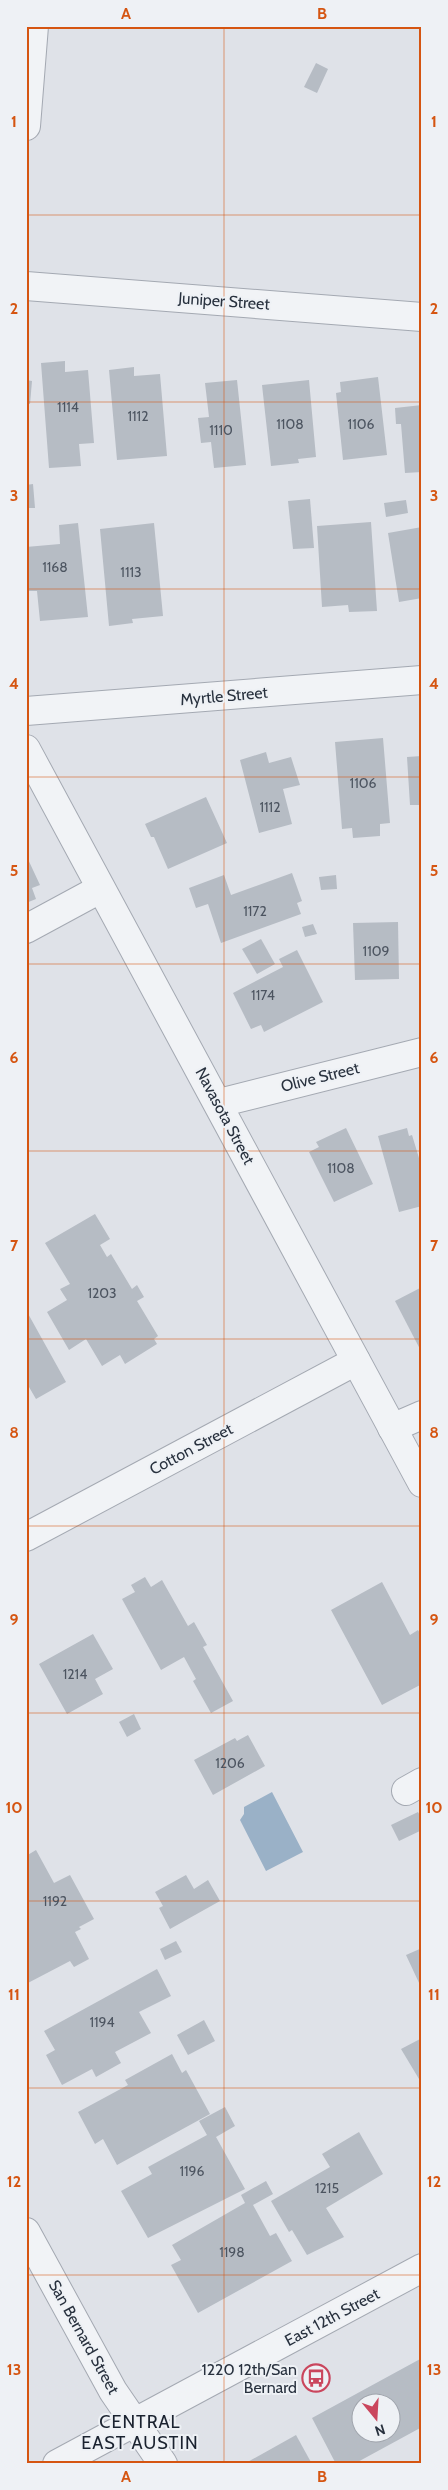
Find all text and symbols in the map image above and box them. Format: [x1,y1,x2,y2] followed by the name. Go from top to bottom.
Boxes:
[121,4,131,23] text: A
[317,4,327,23] text: B
[11,112,17,131] text: 1
[431,112,437,131] text: 1
[177,288,271,314] street label: Juniper Street
[10,299,18,318] text: 2
[430,299,438,318] text: 2
[57,398,79,416] house number: 1114
[127,407,149,425] house number: 1112
[276,415,304,433] house number: 1108
[348,415,374,433] house number: 1106
[209,421,233,439] house number: 1110
[10,486,18,505] text: 3
[430,486,438,505] text: 3
[42,558,68,576] house number: 1168
[120,563,142,581] house number: 1113
[9,674,19,693] text: 4
[429,674,439,693] text: 4
[179,683,269,709] street label: Myrtle Street
[350,774,376,792] house number: 1106
[259,798,281,816] house number: 1112
[10,861,18,880] text: 5
[430,861,438,880] text: 5
[243,902,267,920] house number: 1172
[363,942,389,960] house number: 1109
[251,986,275,1004] house number: 1174
[10,1048,19,1067] text: 6
[430,1048,439,1067] text: 6
[279,1058,362,1096] street label: Olive Street
[191,1064,259,1168] street label: Navasota Street
[327,1159,355,1177] house number: 1108
[10,1236,19,1255] text: 7
[430,1236,439,1255] text: 7
[87,1284,117,1302] house number: 1203
[146,1419,236,1479] street label: Cotton Street
[9,1423,19,1442] text: 8
[429,1423,439,1442] text: 8
[10,1610,19,1629] text: 9
[430,1610,439,1629] text: 9
[63,1665,87,1683] house number: 1214
[215,1754,245,1772] house number: 1206
[5,1798,23,1817] text: 10
[425,1798,443,1817] text: 10
[43,1892,67,1910] house number: 1192
[8,1985,20,2004] text: 11
[428,1985,440,2004] text: 11
[89,2013,115,2031] house number: 1194
[179,2162,205,2180] house number: 1196
[7,2172,21,2191] text: 12
[427,2172,441,2191] text: 12
[315,2179,339,2197] house number: 1215
[219,2243,245,2261] house number: 1198
[45,2277,123,2398] street label: San Bernard Street
[281,2284,383,2350] street label: East 12th Street
[7,2360,21,2379] text: 13
[201,2360,297,2397] place label: 1220 12th/San Bernard
[427,2360,441,2379] text: 13
[301,2363,331,2393] bus stop icon: 1220 12th/San Bernard
[350,2392,400,2442] north arrow
[81,2411,199,2454] district label: CENTRAL EAST AUSTIN
[373,2420,388,2440] text: N
[121,2467,131,2486] text: A
[317,2467,327,2486] text: B

